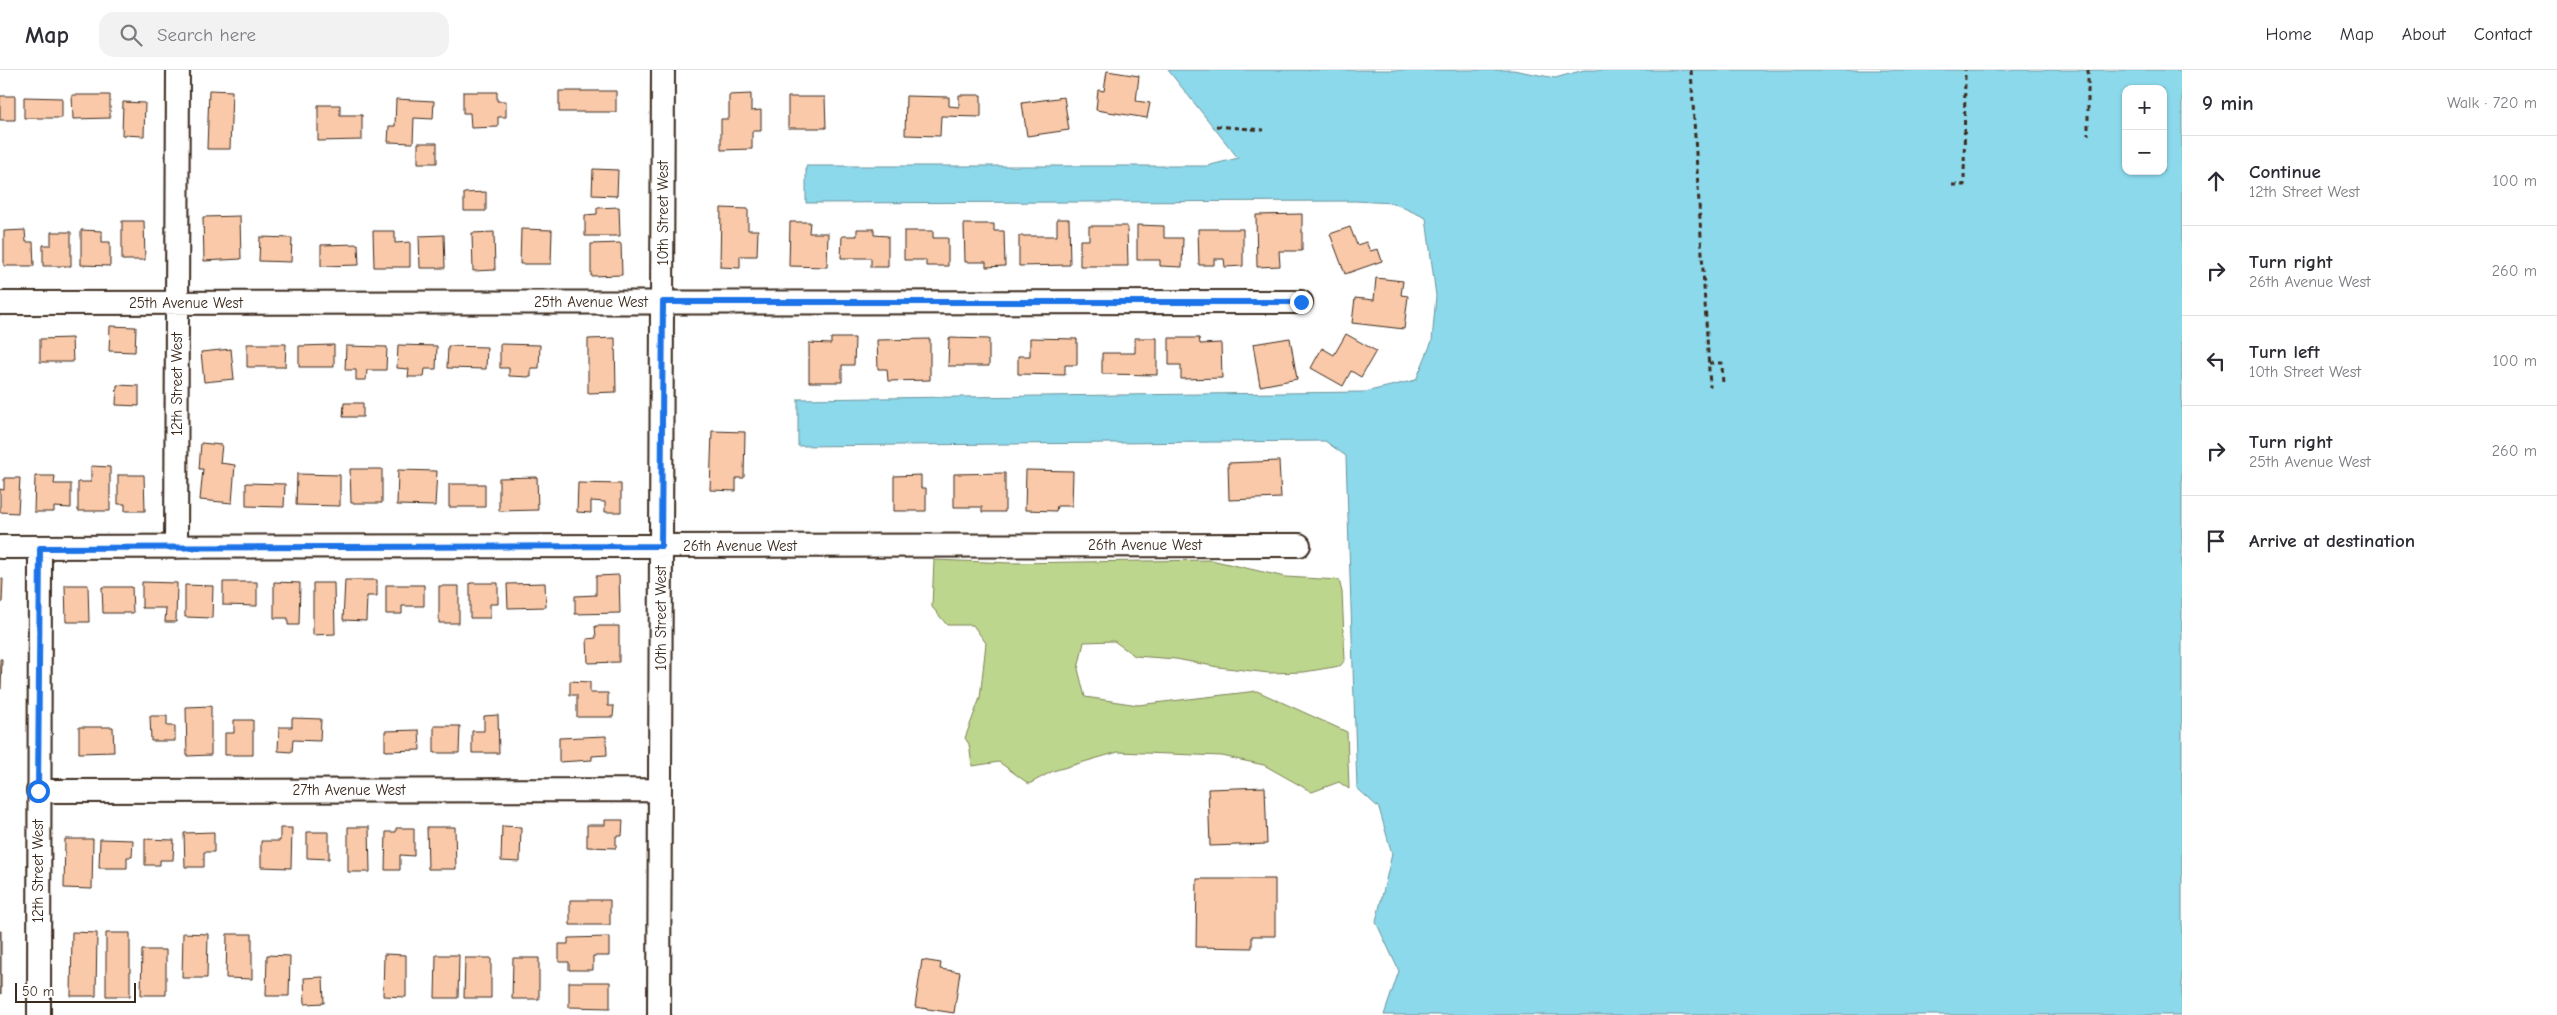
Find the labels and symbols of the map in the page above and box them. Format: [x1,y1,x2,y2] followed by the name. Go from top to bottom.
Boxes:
[654,160,672,266] street label: 10th Street West
[1290,291,1313,314] route end
[534,293,649,311] street label: 25th Avenue West
[129,294,244,312] street label: 25th Avenue West
[168,331,186,436] street label: 12th Street West
[1088,536,1203,554] street label: 26th Avenue West
[683,537,798,555] street label: 26th Avenue West
[652,565,670,671] street label: 10th Street West
[27,780,50,803] route start
[293,781,406,799] street label: 27th Avenue West
[29,818,47,923] street label: 12th Street West
[15,980,136,1003] scale bar

